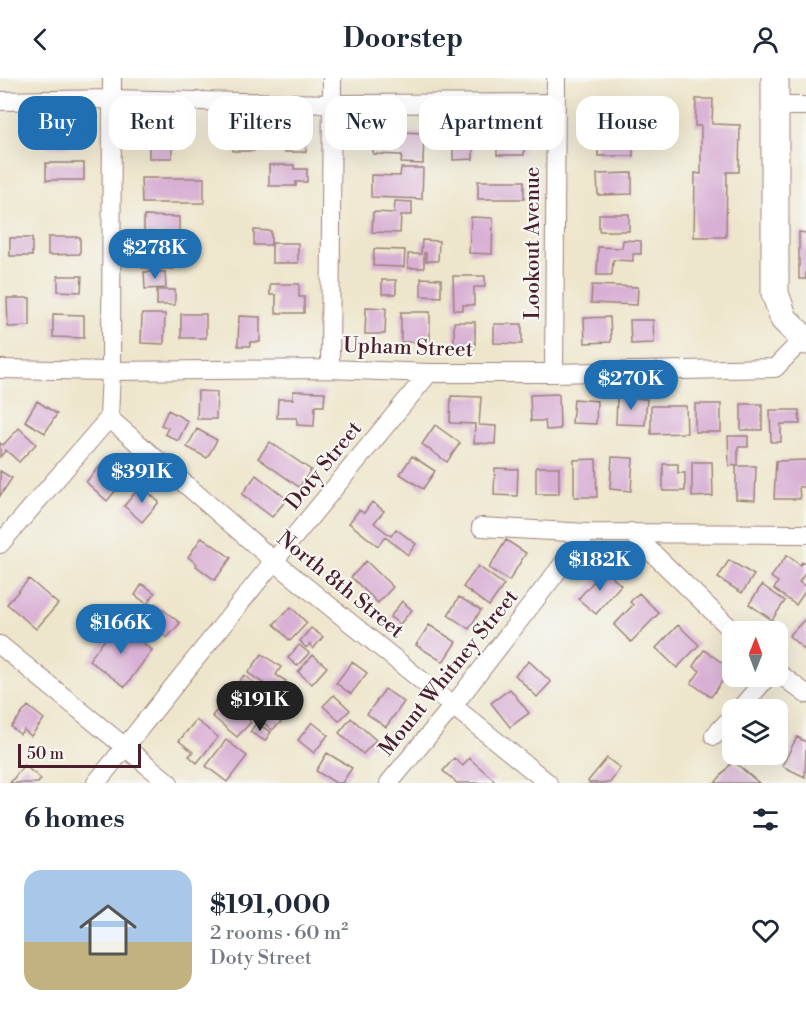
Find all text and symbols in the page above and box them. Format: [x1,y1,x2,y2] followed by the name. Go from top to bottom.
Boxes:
[343,22,463,56] text: Doorstep
[24,23,57,56] icon: back
[749,23,782,56] icon: person
[18,96,97,150] chip: Buy
[109,96,196,150] chip: Rent
[208,96,313,150] chip: Filters
[325,96,407,150] chip: New
[419,96,564,150] chip: Apartment
[576,96,679,150] chip: House
[520,167,546,319] street label: Lookout Avenue
[113,229,197,280] pin: $278K
[123,236,187,261] text: $278K
[342,333,474,363] street label: Upham Street
[589,360,673,411] pin: $270K
[598,367,664,392] text: $270K
[280,416,368,516] street label: Doty Street
[100,453,184,504] pin: $391K
[111,460,173,485] text: $391K
[271,526,409,644] street label: North 8th Street
[558,541,642,592] pin: $182K
[569,548,631,573] text: $182K
[374,584,525,762] street label: Mount Whitney Street
[79,604,163,655] pin: $166K
[90,611,152,636] text: $166K
[722,621,788,687] north arrow
[722,621,788,765] map controls
[218,681,302,732] pin: $191K
[231,688,289,713] text: $191K
[722,699,788,765] button: layers
[18,741,141,768] scale bar
[27,744,64,764] text: 50 m
[24,803,125,835] text: 6 homes
[749,803,782,836] icon: filters
[210,889,330,921] text: $191,000
[72,894,144,966] icon: home
[749,914,782,947] icon: heart
[210,921,348,946] text: 2 rooms · 60 m²
[210,946,312,971] text: Doty Street

